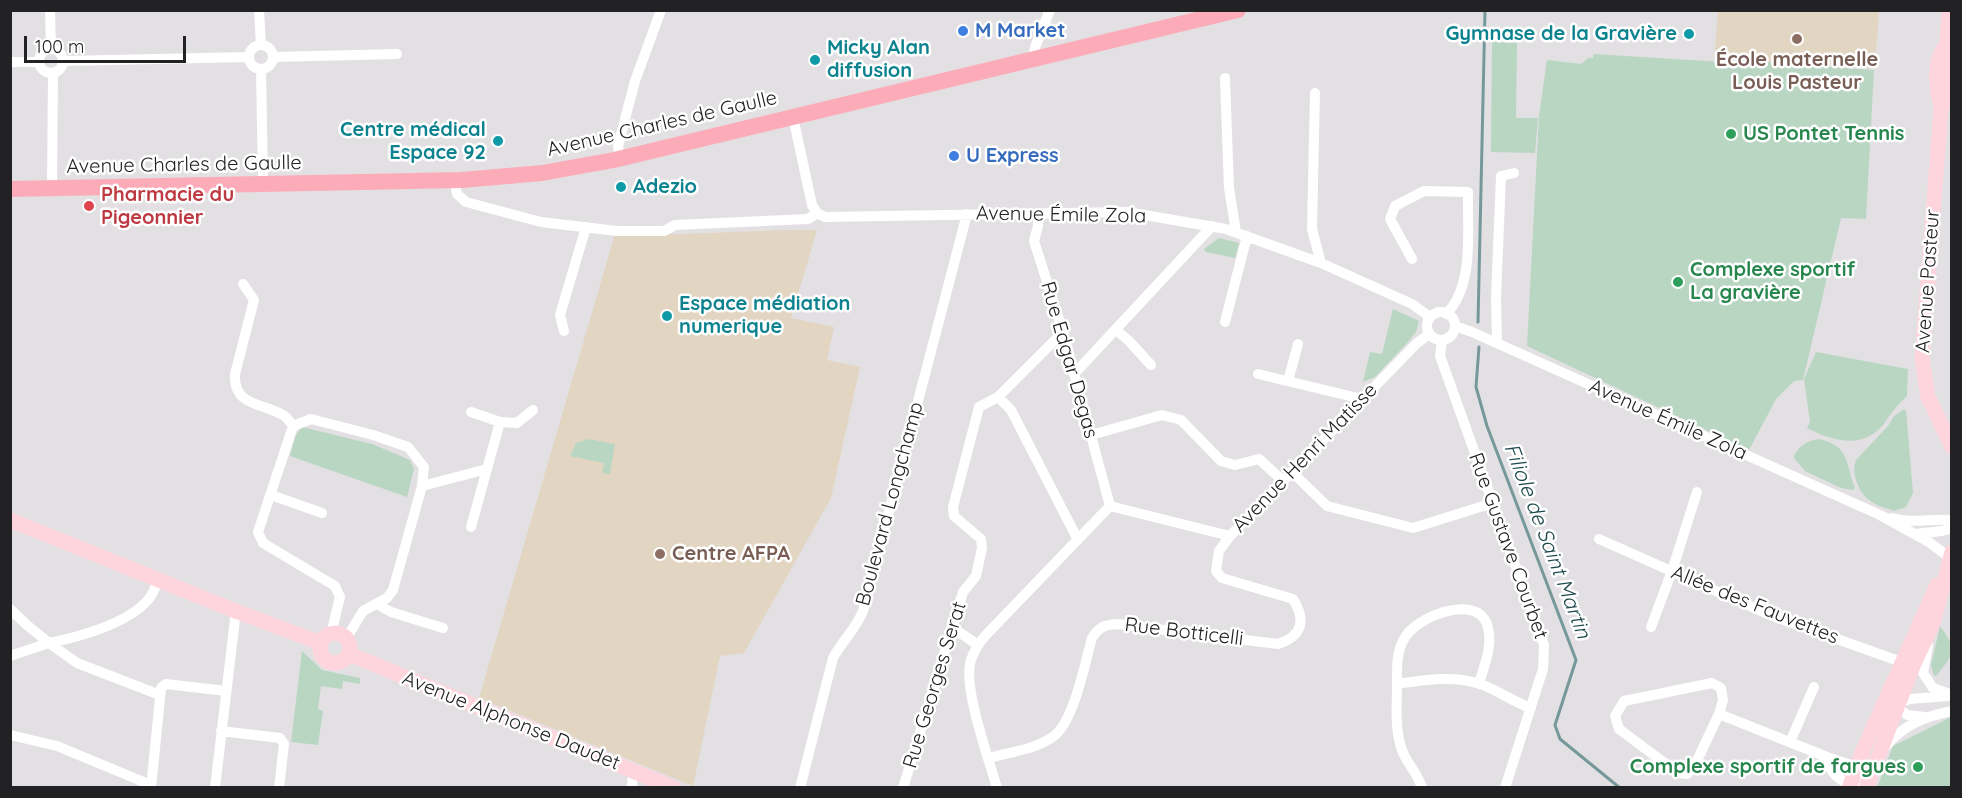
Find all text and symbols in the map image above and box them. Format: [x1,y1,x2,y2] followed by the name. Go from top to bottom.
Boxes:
[975,19,1066,43] place label: M Market
[1445,22,1677,46] place label: Gymnase de la Gravière
[27,24,189,62] scale bar
[956,24,970,38] marker: M Market
[1682,27,1696,41] marker: Gymnase de la Gravière
[1790,32,1804,46] marker: École maternelle Louis Pasteur
[35,35,84,58] text: 100 m
[827,36,930,83] place label: Micky Alan diffusion
[1716,48,1878,95] place label: École maternelle Louis Pasteur
[808,53,822,67] marker: Micky Alan diffusion
[545,86,779,162] street label: Avenue Charles de Gaulle
[340,118,486,165] place label: Centre médical Espace 92
[1743,122,1904,146] place label: US Pontet Tennis
[1724,127,1738,141] marker: US Pontet Tennis
[491,134,505,148] marker: Centre médical Espace 92
[966,144,1059,168] place label: U Express
[947,149,961,163] marker: U Express
[66,151,302,179] street label: Avenue Charles de Gaulle
[633,175,697,199] place label: Adezio
[614,180,628,194] marker: Adezio
[101,183,234,230] place label: Pharmacie du Pigeonnier
[82,199,96,213] marker: Pharmacie du Pigeonnier
[976,202,1146,228] street label: Avenue Émile Zola
[1911,208,1945,354] street label: Avenue Pasteur
[1690,258,1855,305] place label: Complexe sportif La gravière
[1671,275,1685,289] marker: Complexe sportif La gravière
[1035,279,1103,441] street label: Rue Edgar Degas
[679,292,850,339] place label: Espace médiation numerique
[660,309,674,323] marker: Espace médiation numerique
[1585,374,1751,466] street label: Avenue Émile Zola
[1227,378,1383,538] street label: Avenue Henri Matisse
[851,399,929,609] street label: Boulevard Longchamp
[1498,440,1596,642] water label: Filiole de Saint Martin
[1463,450,1553,642] street label: Rue Gustave Courbet
[672,542,790,566] place label: Centre AFPA
[653,547,667,561] marker: Centre AFPA
[1668,560,1842,650] street label: Allée des Fauvettes
[898,599,972,771] street label: Rue Georges Serat
[1123,613,1245,651] street label: Rue Botticelli
[399,666,623,776] street label: Avenue Alphonse Daudet
[1630,755,1906,779] place label: Complexe sportif de fargues
[1911,760,1925,774] marker: Complexe sportif de fargues

